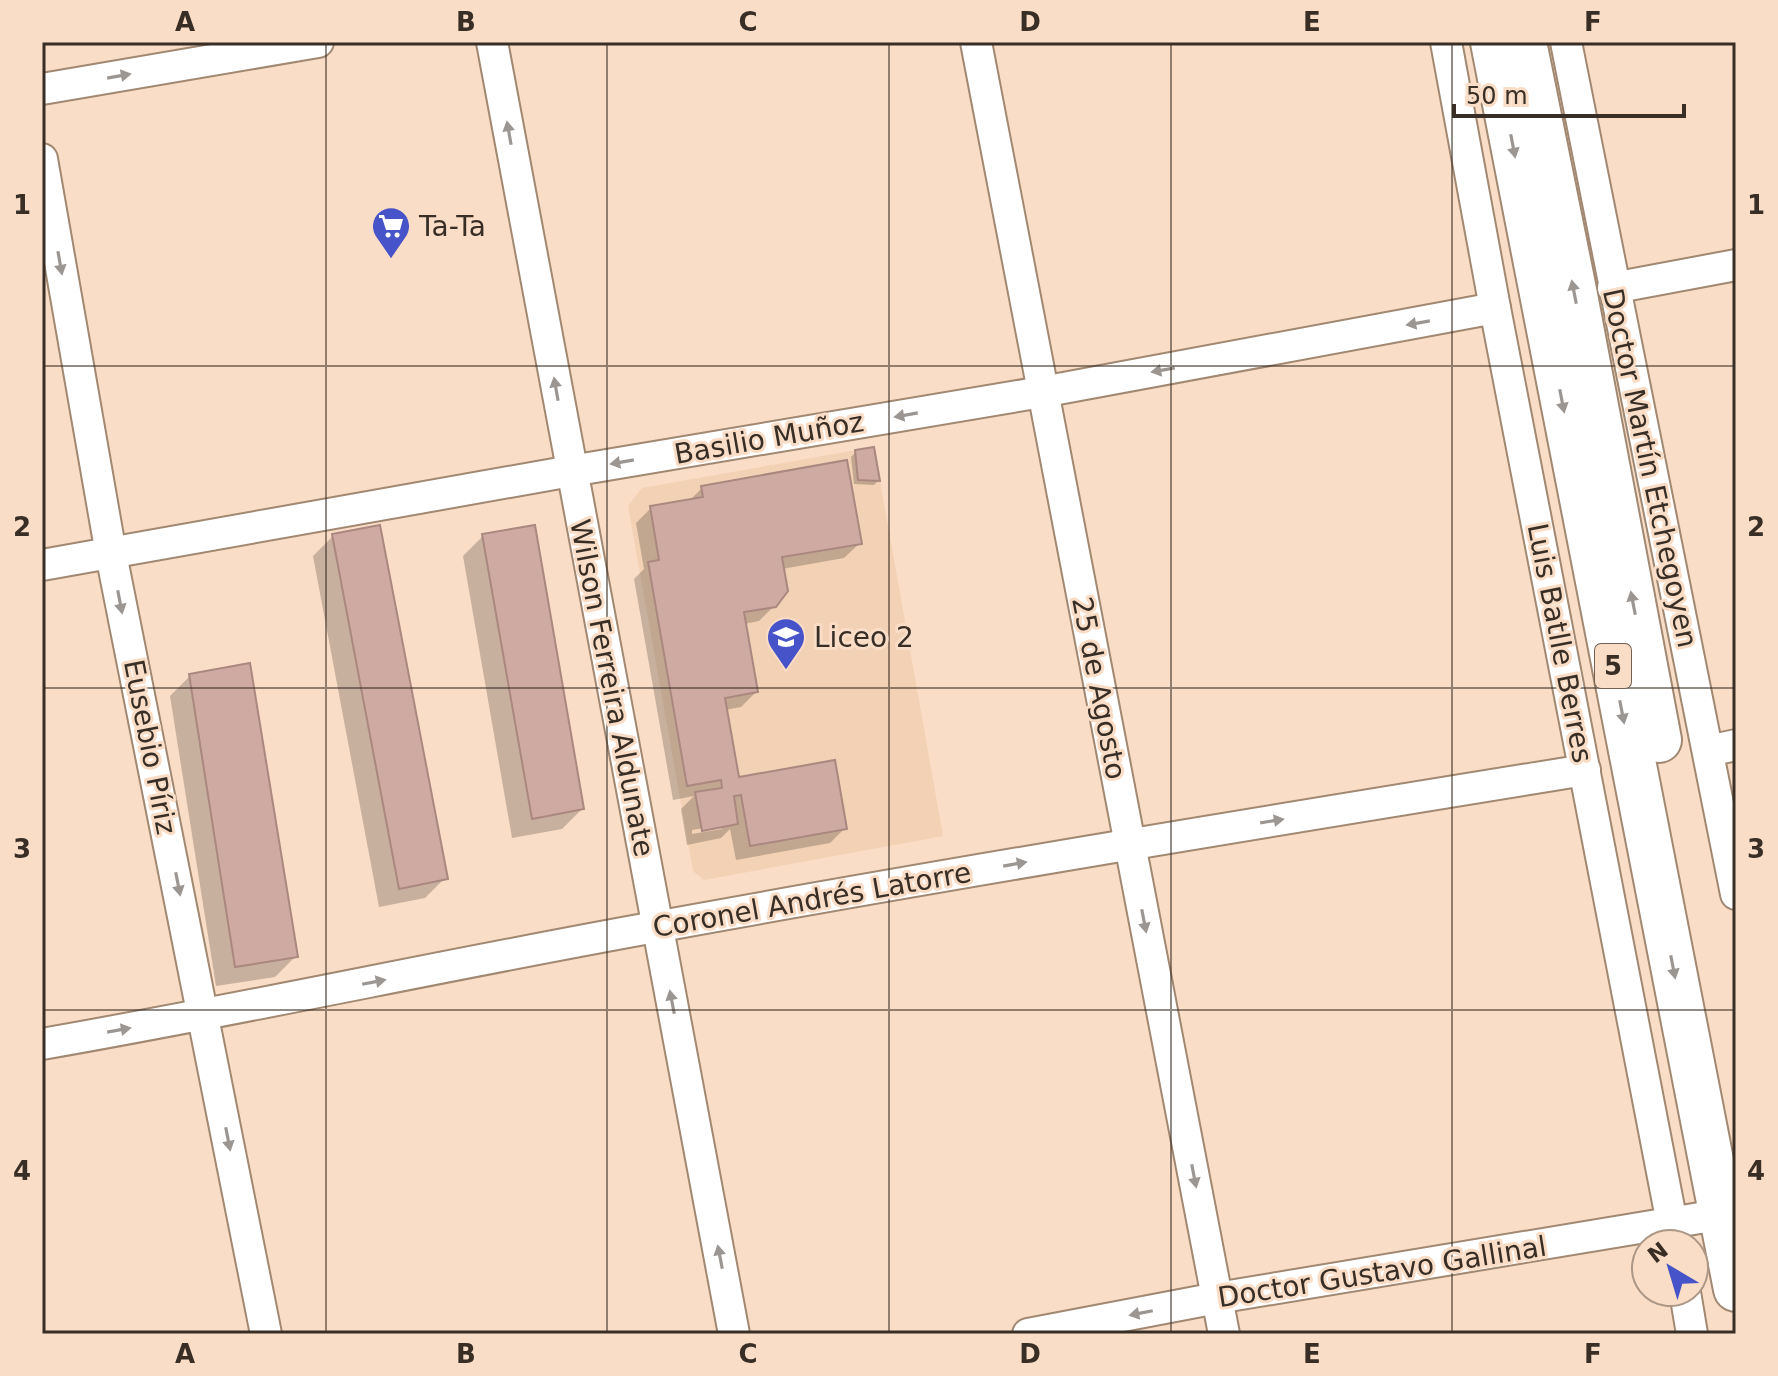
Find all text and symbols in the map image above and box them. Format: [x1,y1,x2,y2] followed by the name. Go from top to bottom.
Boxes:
[175,7,195,37] text: A
[456,7,476,37] text: B
[738,7,758,37] text: C
[1019,7,1041,37] text: D
[1303,7,1321,37] text: E
[1584,7,1602,37] text: F
[1454,68,1684,118] scale bar
[107,69,132,81] one-way arrow
[1466,82,1528,110] text: 50 m
[502,120,514,145] one-way arrow
[1507,134,1519,159] one-way arrow
[13,190,31,220] text: 1
[1747,190,1765,220] text: 1
[370,205,412,260] supermarket icon: Ta-Ta
[418,210,486,243] place label: Ta-Ta
[55,251,67,276] one-way arrow
[1568,279,1580,304] one-way arrow
[1596,285,1704,651] street label: Doctor Martín Etchegoyen
[1405,317,1430,329] one-way arrow
[1150,364,1175,376] one-way arrow
[549,376,561,401] one-way arrow
[1556,389,1568,414] one-way arrow
[672,405,866,471] street label: Basilio Muñoz
[894,409,919,421] one-way arrow
[610,457,635,469] one-way arrow
[13,512,31,542] text: 2
[1747,512,1765,542] text: 2
[563,517,661,859] street label: Wilson Ferreira Aldunate
[1521,520,1599,766] street label: Luis Batlle Berres
[115,590,127,615] one-way arrow
[1626,590,1638,615] one-way arrow
[1065,594,1133,782] street label: 25 de Agosto
[765,616,807,671] school or university icon: Liceo 2
[814,621,914,654] place label: Liceo 2
[1595,644,1631,688] road number: 5
[117,657,183,837] street label: Eusebio Píriz
[1616,699,1629,724] one-way arrow
[1260,814,1285,827] one-way arrow
[13,834,31,864] text: 3
[1747,834,1765,864] text: 3
[650,856,974,944] street label: Coronel Andrés Latorre
[1003,857,1028,870] one-way arrow
[172,872,184,897] one-way arrow
[1139,908,1151,933] one-way arrow
[1667,954,1679,979] one-way arrow
[362,975,387,988] one-way arrow
[665,989,677,1014] one-way arrow
[107,1024,132,1036] one-way arrow
[223,1127,235,1152] one-way arrow
[13,1156,31,1186] text: 4
[1747,1156,1765,1186] text: 4
[1188,1164,1200,1189] one-way arrow
[1630,1228,1710,1308] north arrow
[1215,1230,1549,1314] street label: Doctor Gustavo Gallinal
[1643,1237,1673,1268] text: N
[713,1245,725,1270] one-way arrow
[1128,1307,1153,1319] one-way arrow
[175,1339,195,1369] text: A
[456,1339,476,1369] text: B
[738,1339,758,1369] text: C
[1019,1339,1041,1369] text: D
[1303,1339,1321,1369] text: E
[1584,1339,1602,1369] text: F

